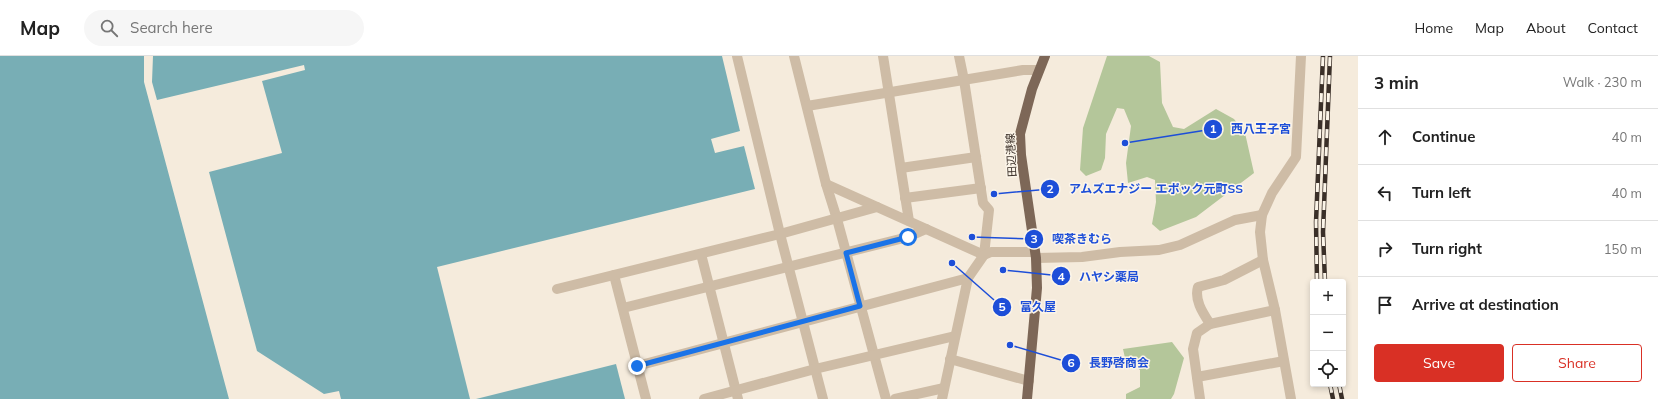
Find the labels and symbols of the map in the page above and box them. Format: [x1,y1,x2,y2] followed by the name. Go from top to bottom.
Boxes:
[1203,117,1299,141] callout: 西八王子宮
[1209,121,1217,136] text: 1
[1231,121,1291,136] text: 西八王子宮
[1003,133,1019,177] street label: 田辺港線
[1040,177,1251,201] callout: アムズエナジー エポック元町SS
[1046,181,1054,196] text: 2
[1069,181,1243,196] text: アムズエナジー エポック元町SS
[1024,227,1120,251] callout: 喫茶きむら
[899,228,917,246] route start
[1030,231,1038,246] text: 3
[1052,231,1112,246] text: 喫茶きむら
[1051,264,1147,288] callout: ハヤシ薬局
[1057,269,1065,284] text: 4
[1079,269,1139,284] text: ハヤシ薬局
[992,295,1064,319] callout: 富久屋
[998,299,1006,314] text: 5
[1020,299,1056,314] text: 富久屋
[1061,351,1157,375] callout: 長野啓商会
[1067,355,1075,370] text: 6
[1089,355,1149,370] text: 長野啓商会
[628,357,646,375] route end

